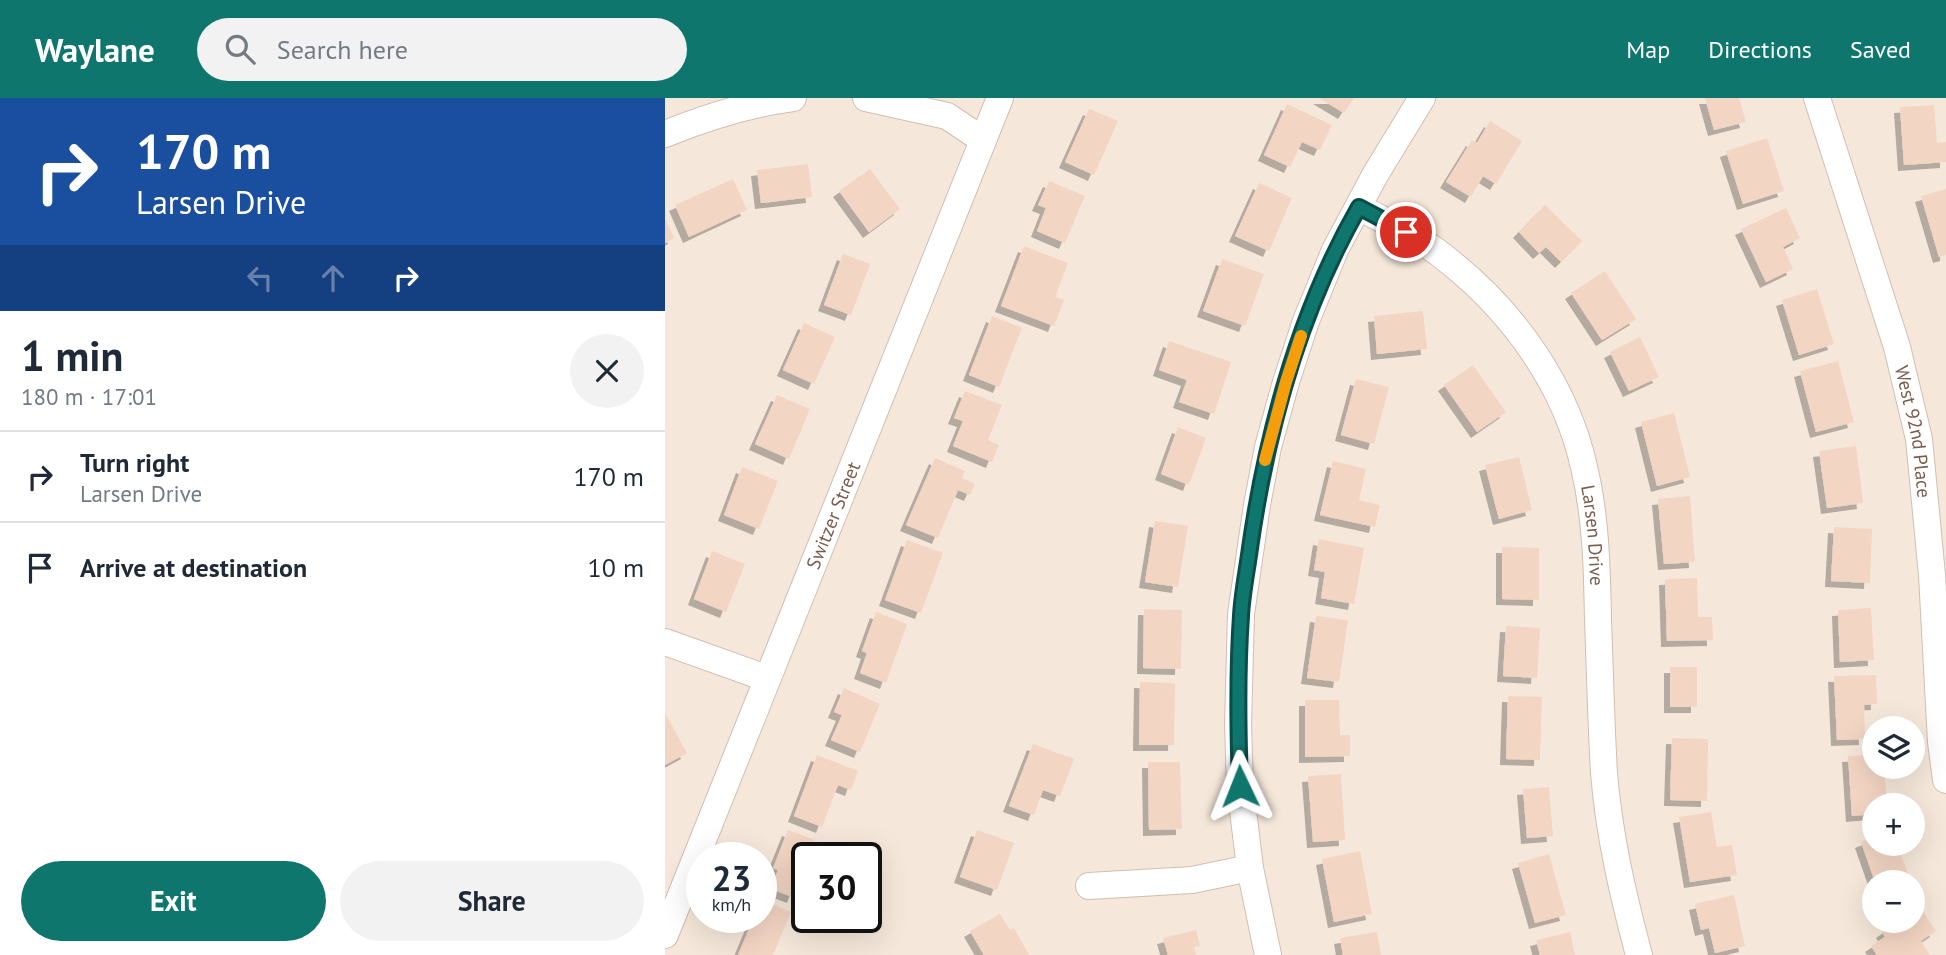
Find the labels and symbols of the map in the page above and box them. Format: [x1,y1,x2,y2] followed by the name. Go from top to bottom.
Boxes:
[1376,202,1436,262] pin
[1890,363,1937,499] street label: West 92nd Place
[801,458,865,573] street label: Switzer Street
[1576,483,1609,586] street label: Larsen Drive
[1203,749,1277,823] position arrow
[791,842,882,933] speed limit sign: 30

